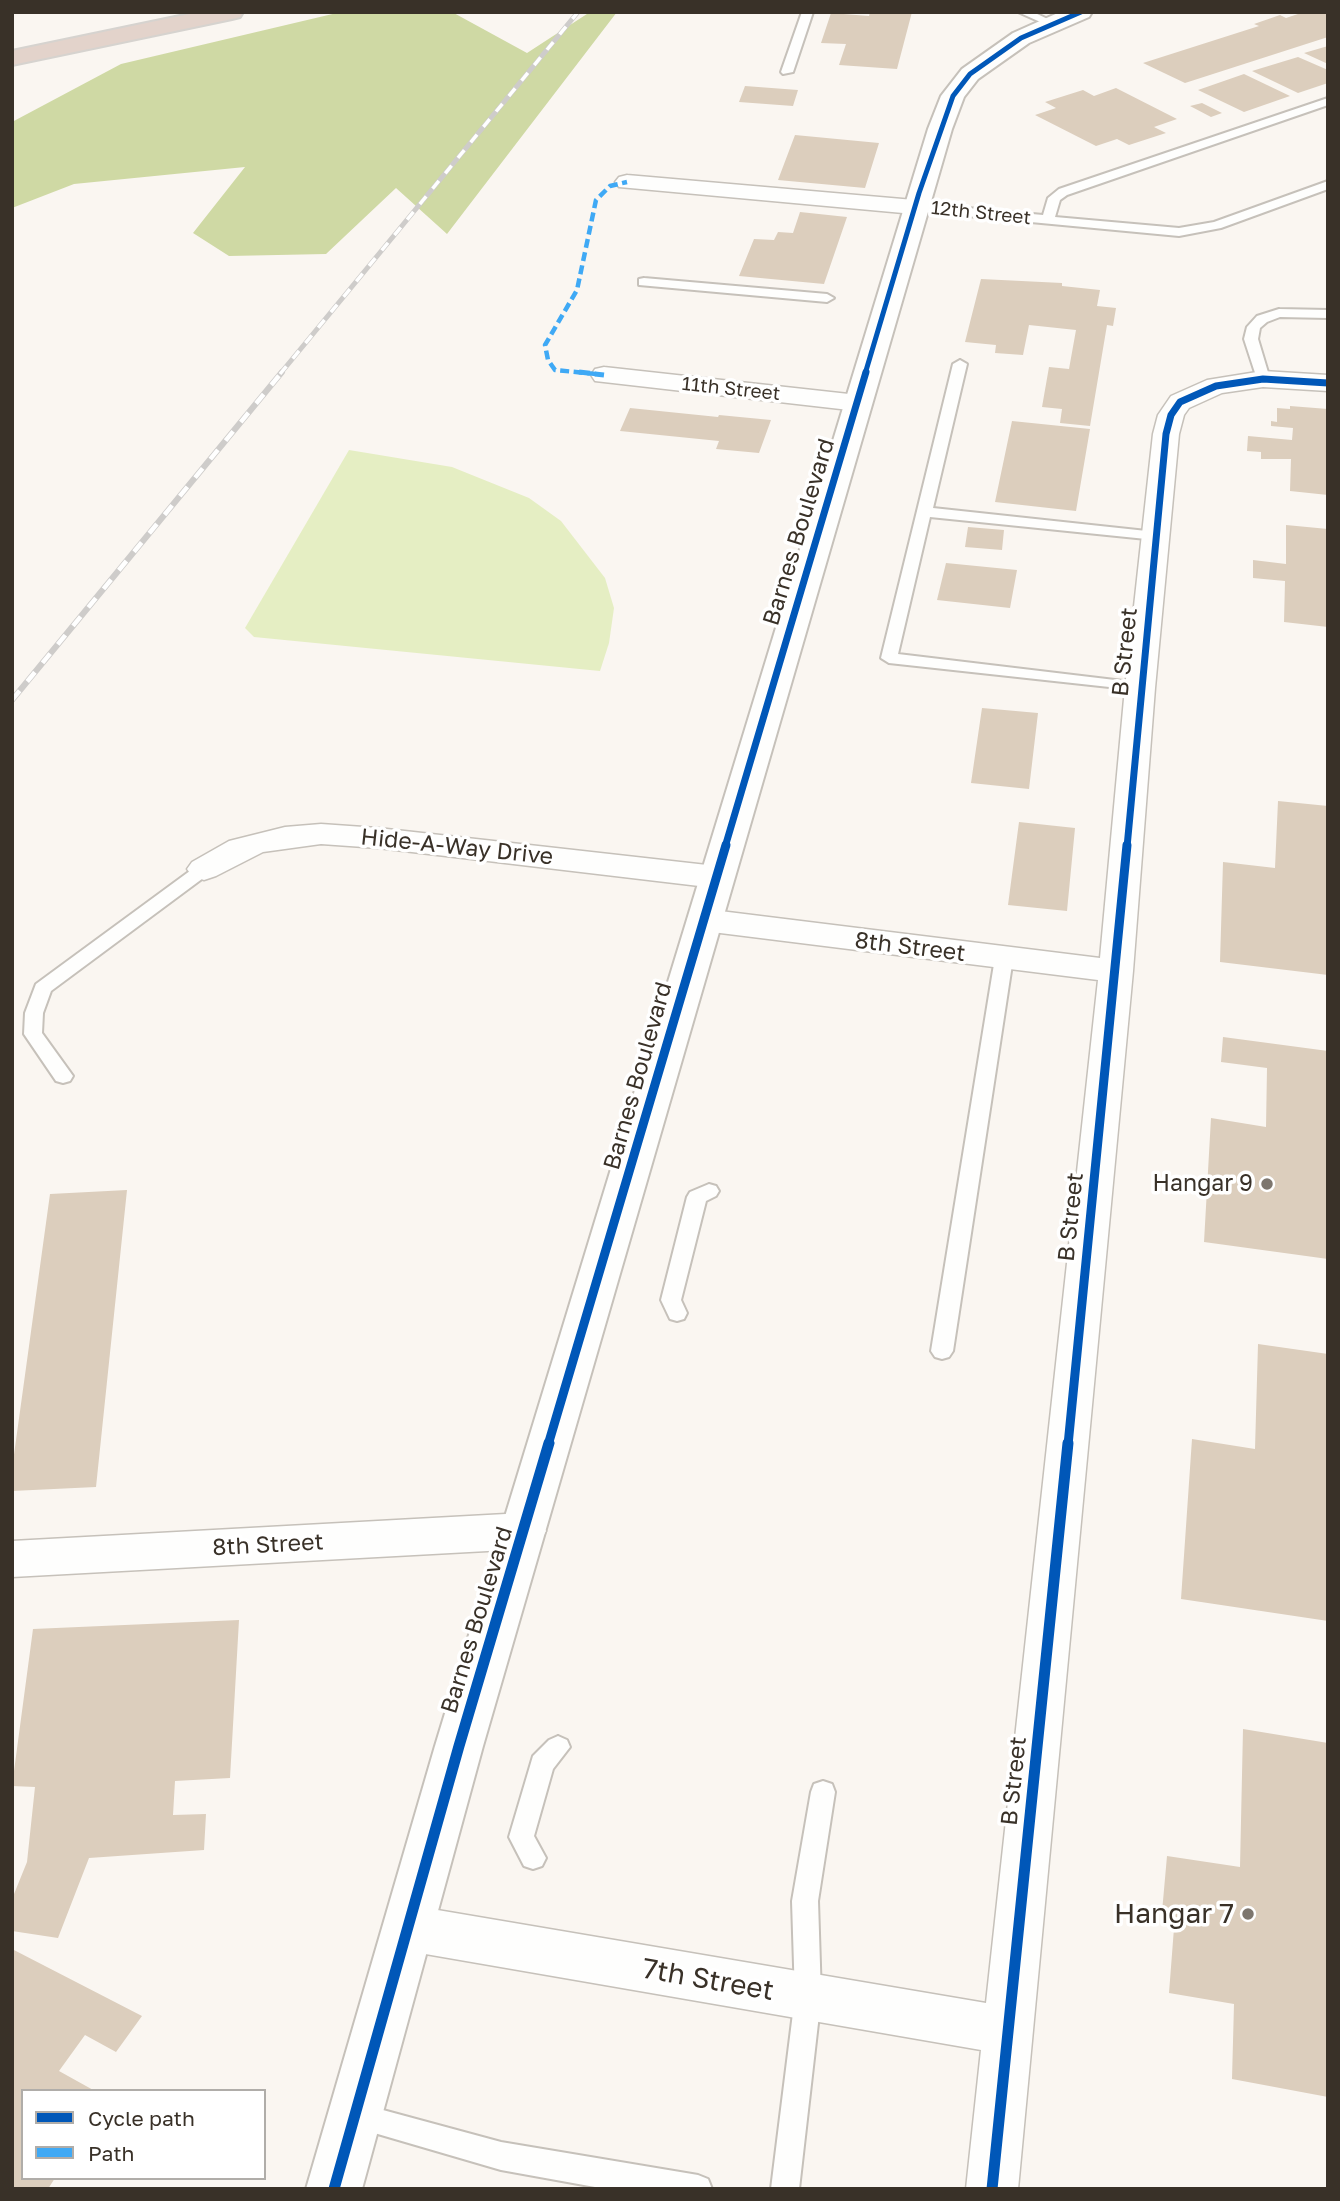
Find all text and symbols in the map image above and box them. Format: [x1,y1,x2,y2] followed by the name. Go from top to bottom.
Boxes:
[930,196,1032,230] street label: 12th Street
[681,373,781,405] street label: 11th Street
[757,435,841,629] street label: Barnes Boulevard
[1107,606,1143,698] street label: B Street
[359,823,555,871] street label: Hide-A-Way Drive
[853,927,967,967] street label: 8th Street
[598,979,678,1173] street label: Barnes Boulevard
[1153,1170,1253,1198] place label: Hangar 9
[1053,1171,1089,1263] street label: B Street
[1259,1176,1275,1192] marker: Hangar 9
[435,1523,519,1717] street label: Barnes Boulevard
[212,1528,324,1562] street label: 8th Street
[996,1735,1032,1827] street label: B Street
[1114,1897,1234,1931] place label: Hangar 7
[1240,1906,1256,1922] marker: Hangar 7
[640,1952,776,2008] street label: 7th Street
[21,2089,266,2180] legend
[88,2105,195,2131] text: Cycle path
[88,2140,135,2166] text: Path

